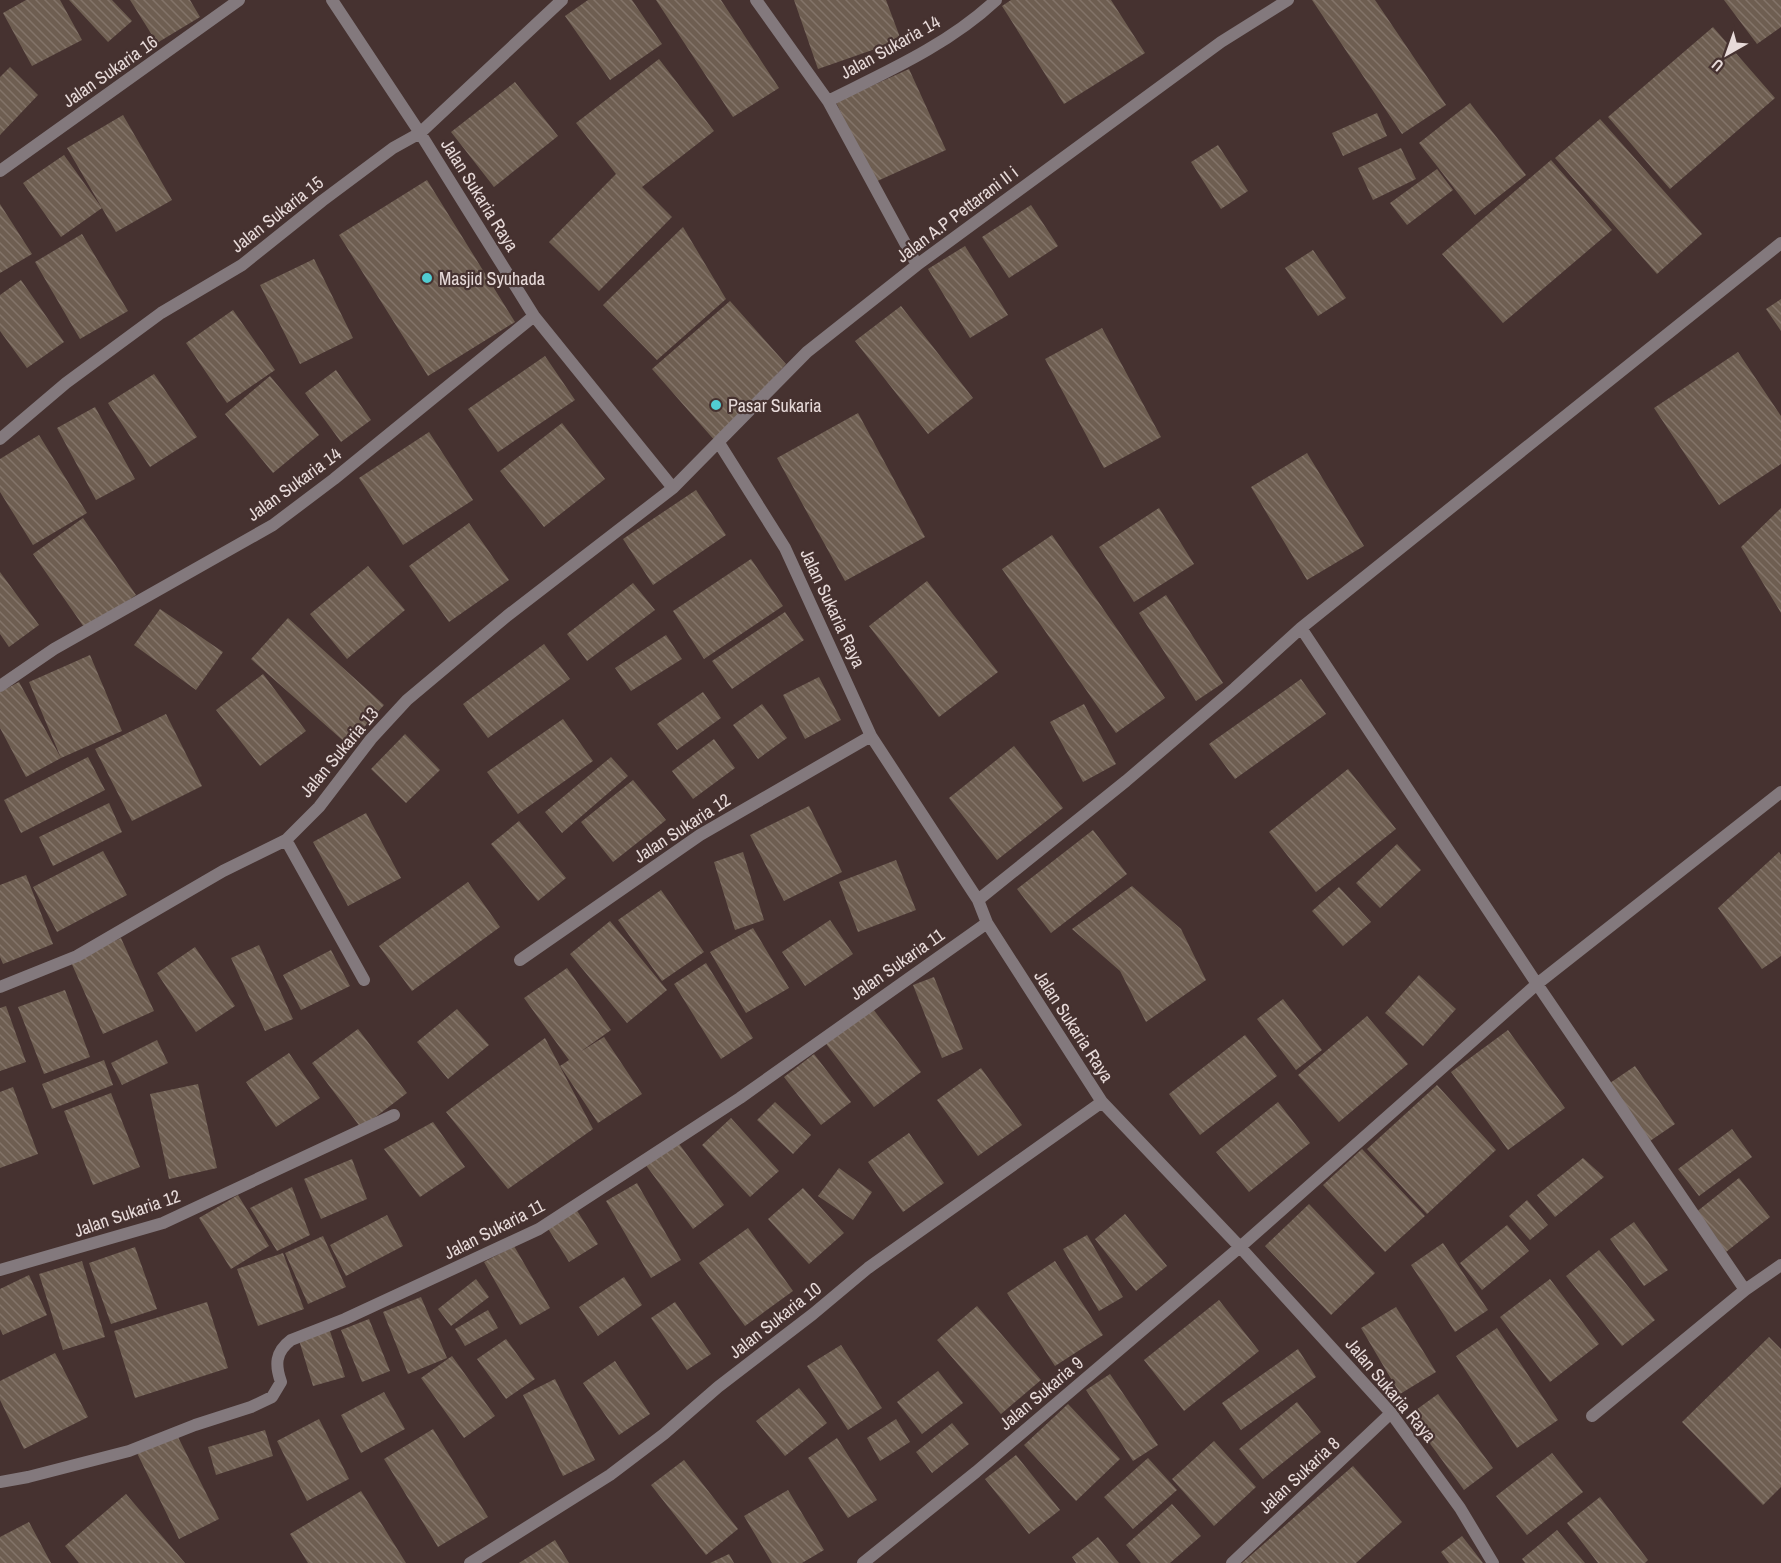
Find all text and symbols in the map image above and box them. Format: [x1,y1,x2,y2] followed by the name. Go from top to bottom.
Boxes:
[835,9,945,85] street label: Jalan Sukaria 14
[1697,24,1757,84] north arrow
[57,29,163,113] street label: Jalan Sukaria 16
[1707,54,1728,77] text: U
[435,134,525,256] street label: Jalan Sukaria Raya
[891,160,1023,268] street label: Jalan A.P Pettarani II i
[226,170,328,258] street label: Jalan Sukaria 15
[439,266,545,291] place label: Masjid Syuhada
[420,271,434,285] marker: Masjid Syuhada
[728,393,822,418] place label: Pasar Sukaria
[709,398,723,412] marker: Pasar Sukaria
[242,441,346,527] street label: Jalan Sukaria 14
[794,544,872,672] street label: Jalan Sukaria Raya
[294,702,384,802] street label: Jalan Sukaria 13
[629,787,735,869] street label: Jalan Sukaria 12
[845,922,950,1006] street label: Jalan Sukaria 11
[1028,965,1120,1087] street label: Jalan Sukaria Raya
[71,1183,183,1243] street label: Jalan Sukaria 12
[439,1193,549,1265] street label: Jalan Sukaria 11
[724,1276,826,1364] street label: Jalan Sukaria 10
[1340,1333,1442,1447] street label: Jalan Sukaria Raya
[994,1350,1088,1436] street label: Jalan Sukaria 9
[1253,1431,1345,1519] street label: Jalan Sukaria 8

